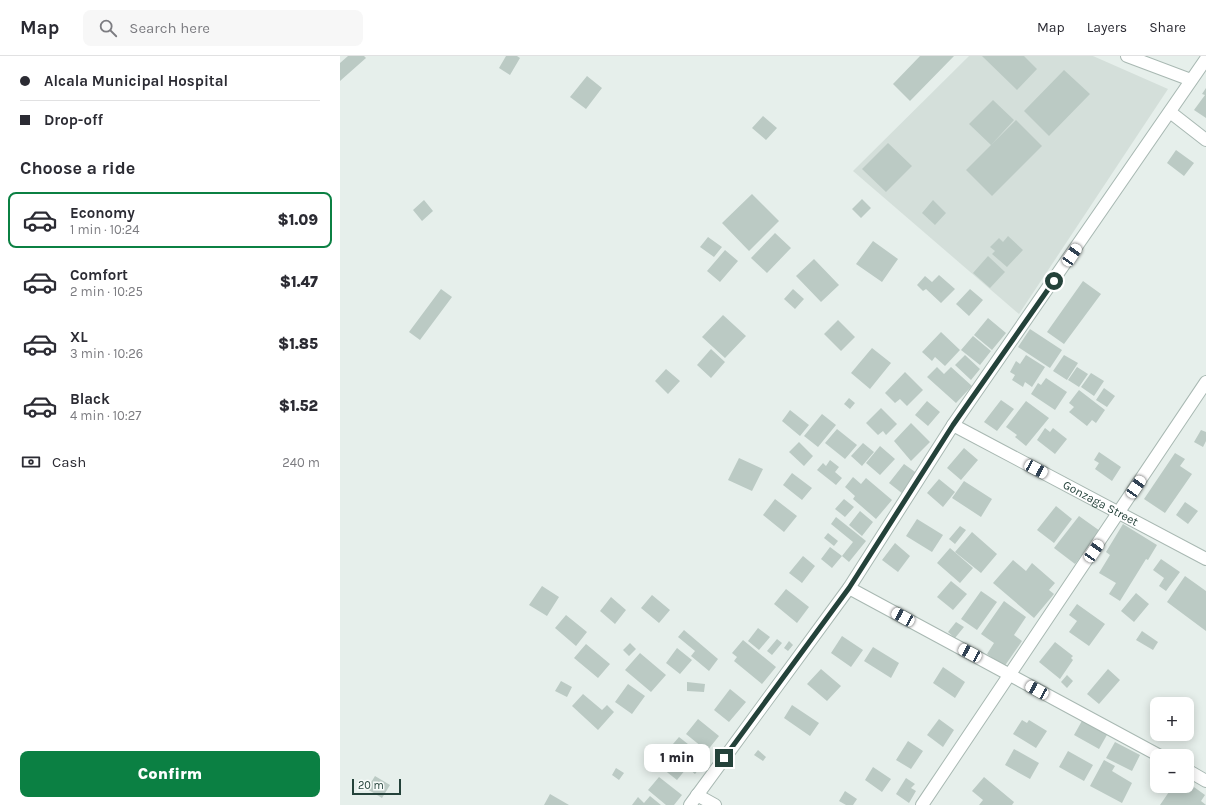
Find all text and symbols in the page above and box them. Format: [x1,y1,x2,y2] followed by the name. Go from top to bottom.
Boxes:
[83,10,363,46] search box
[20,17,59,39] text: Map
[97,17,119,39] icon: search
[129,19,210,37] text: Search here
[1037,19,1065,36] text: Map
[1087,19,1127,36] text: Layers
[1149,19,1186,36] text: Share
[44,72,228,90] text: Alcala Municipal Hospital
[44,111,103,129] text: Drop-off
[20,157,135,179] text: Choose a ride
[22,202,58,238] icon: car
[70,204,135,222] text: Economy
[277,211,318,229] text: $1.09
[70,222,140,237] text: 1 min · 10:24
[1060,242,1084,268] car
[22,264,58,300] icon: car
[70,266,128,284] text: Comfort
[1045,272,1063,290] route start
[280,273,318,291] text: $1.47
[70,284,143,299] text: 2 min · 10:25
[22,326,58,362] icon: car
[70,328,88,346] text: XL
[278,335,318,353] text: $1.85
[70,346,143,361] text: 3 min · 10:26
[22,388,58,424] icon: car
[70,390,110,408] text: Black
[279,397,318,415] text: $1.52
[70,408,141,423] text: 4 min · 10:27
[20,451,42,473] icon: cash
[52,453,86,471] text: Cash
[282,455,320,470] text: 240 m
[1023,458,1049,480] car
[1124,474,1148,500] car
[1061,478,1141,529] street label: Gonzaga Street
[1082,538,1106,564] car
[890,606,916,628] car
[957,642,983,664] car
[1024,679,1050,701] car
[1150,697,1194,793] map controls
[1150,697,1194,741] button: +
[644,744,710,772] callout: 1 min
[715,749,733,767] route end
[1150,749,1194,793] button: −
[660,750,694,765] text: 1 min
[20,751,320,797] button: Confirm
[352,777,401,796] scale bar
[358,779,384,792] text: 20 m

